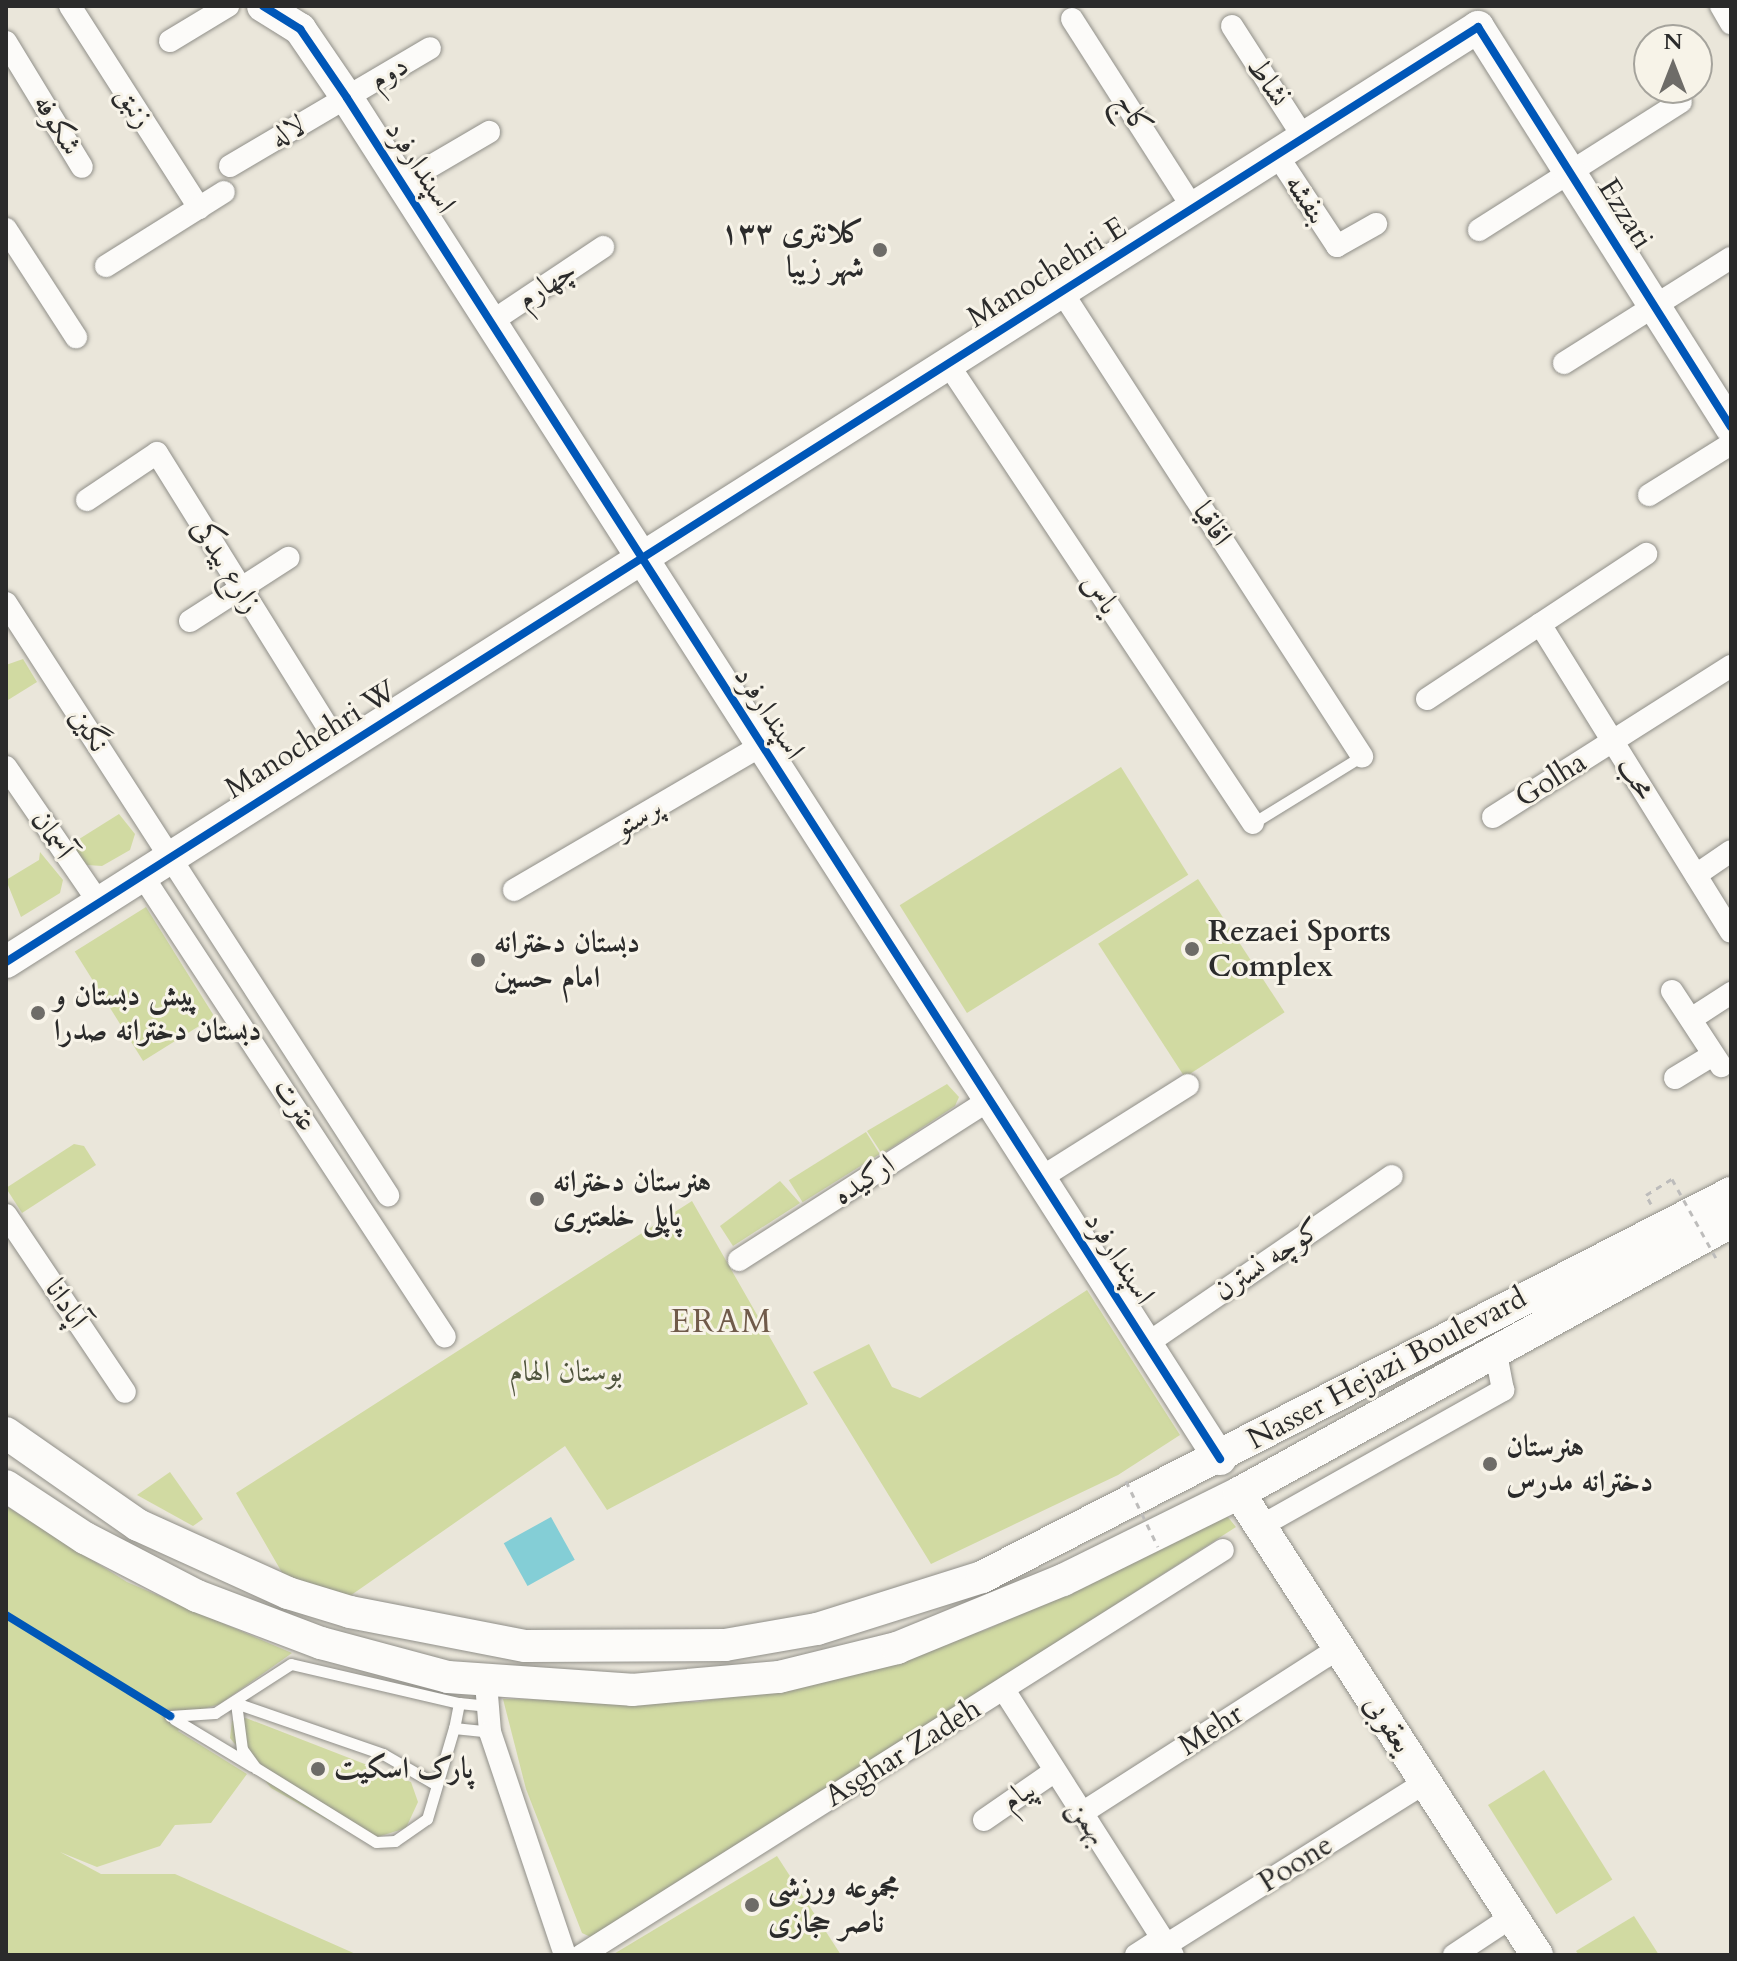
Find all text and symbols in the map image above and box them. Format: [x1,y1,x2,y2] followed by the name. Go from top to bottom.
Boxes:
[1633,24,1713,104] north arrow
[1663,27,1683,57] text: N
[363,48,415,98] street label: دوم
[1239,50,1297,114] street label: نشاط
[107,79,161,135] street label: زنبق
[1106,86,1160,142] street label: کاج
[25,88,89,162] street label: شکوفه
[264,108,312,156] street label: لاله
[377,114,463,220] street label: اسپندارفرد
[1276,167,1336,231] street label: بنفشه
[1590,172,1660,256] street label: Ezzati
[961,210,1133,336] street label: Manochehri E
[721,215,864,286] place label: کلانتری ۱۳۳ شهر زیبا
[871,241,889,259] marker: کلانتری ۱۳۳ شهر زیبا
[510,253,584,317] street label: چهارم
[1185,495,1239,553] street label: اقاقیا
[183,512,269,620] street label: زارع بیدکی
[1073,566,1127,622] street label: یاس
[726,660,812,766] street label: اسپندارفرد
[219,673,403,807] street label: Manochehri W
[61,701,117,759] street label: نگین
[1509,744,1593,816] street label: Golha
[1609,750,1663,806] street label: محب
[608,790,668,846] street label: پرستو
[23,804,81,866] street label: آسمان
[1208,914,1391,984] place label: Rezaei Sports Complex
[494,925,640,996] place label: دبستان دخترانه امام حسین
[1183,940,1201,958] marker: Rezaei Sports Complex
[469,951,487,969] marker: دبستان دخترانه امام حسین
[54,978,262,1048] place label: پیش دبستان و دبستان دخترانه صدرا
[29,1004,47,1022] marker: پیش دبستان و دبستان دخترانه صدرا
[265,1072,325,1138] street label: عترت
[826,1147,902,1213] street label: ارکیده
[553,1164,711,1234] place label: هنرستان دخترانه پاپلی خلعتبری
[528,1190,546,1208] marker: هنرستان دخترانه پاپلی خلعتبری
[1076,1205,1162,1311] street label: اسپندارفرد
[1207,1211,1329,1309] street label: کوچه نسترن
[37,1273,95,1335] street label: آپادانا
[1241,1280,1533,1458] street label: Nasser Hejazi Boulevard
[671,1303,773,1341] district label: ERAM
[509,1354,623,1390] park label: بوستان الهام
[1506,1429,1653,1500] place label: هنرستان دخترانه مدرس
[1481,1455,1499,1473] marker: هنرستان دخترانه مدرس
[1356,1688,1420,1760] street label: یعقوبی
[818,1691,988,1815] street label: Asghar Zadeh
[1172,1696,1250,1764] street label: Mehr
[334,1751,473,1787] place label: پارک اسکیت
[309,1760,327,1778] marker: پارک اسکیت
[995,1770,1043,1820] street label: پیام
[1060,1792,1116,1852] street label: بهمن
[1252,1827,1340,1901] street label: Poone
[768,1870,900,1940] place label: مجموعه ورزشی ناصر حجازی
[743,1896,761,1914] marker: مجموعه ورزشی ناصر حجازی

